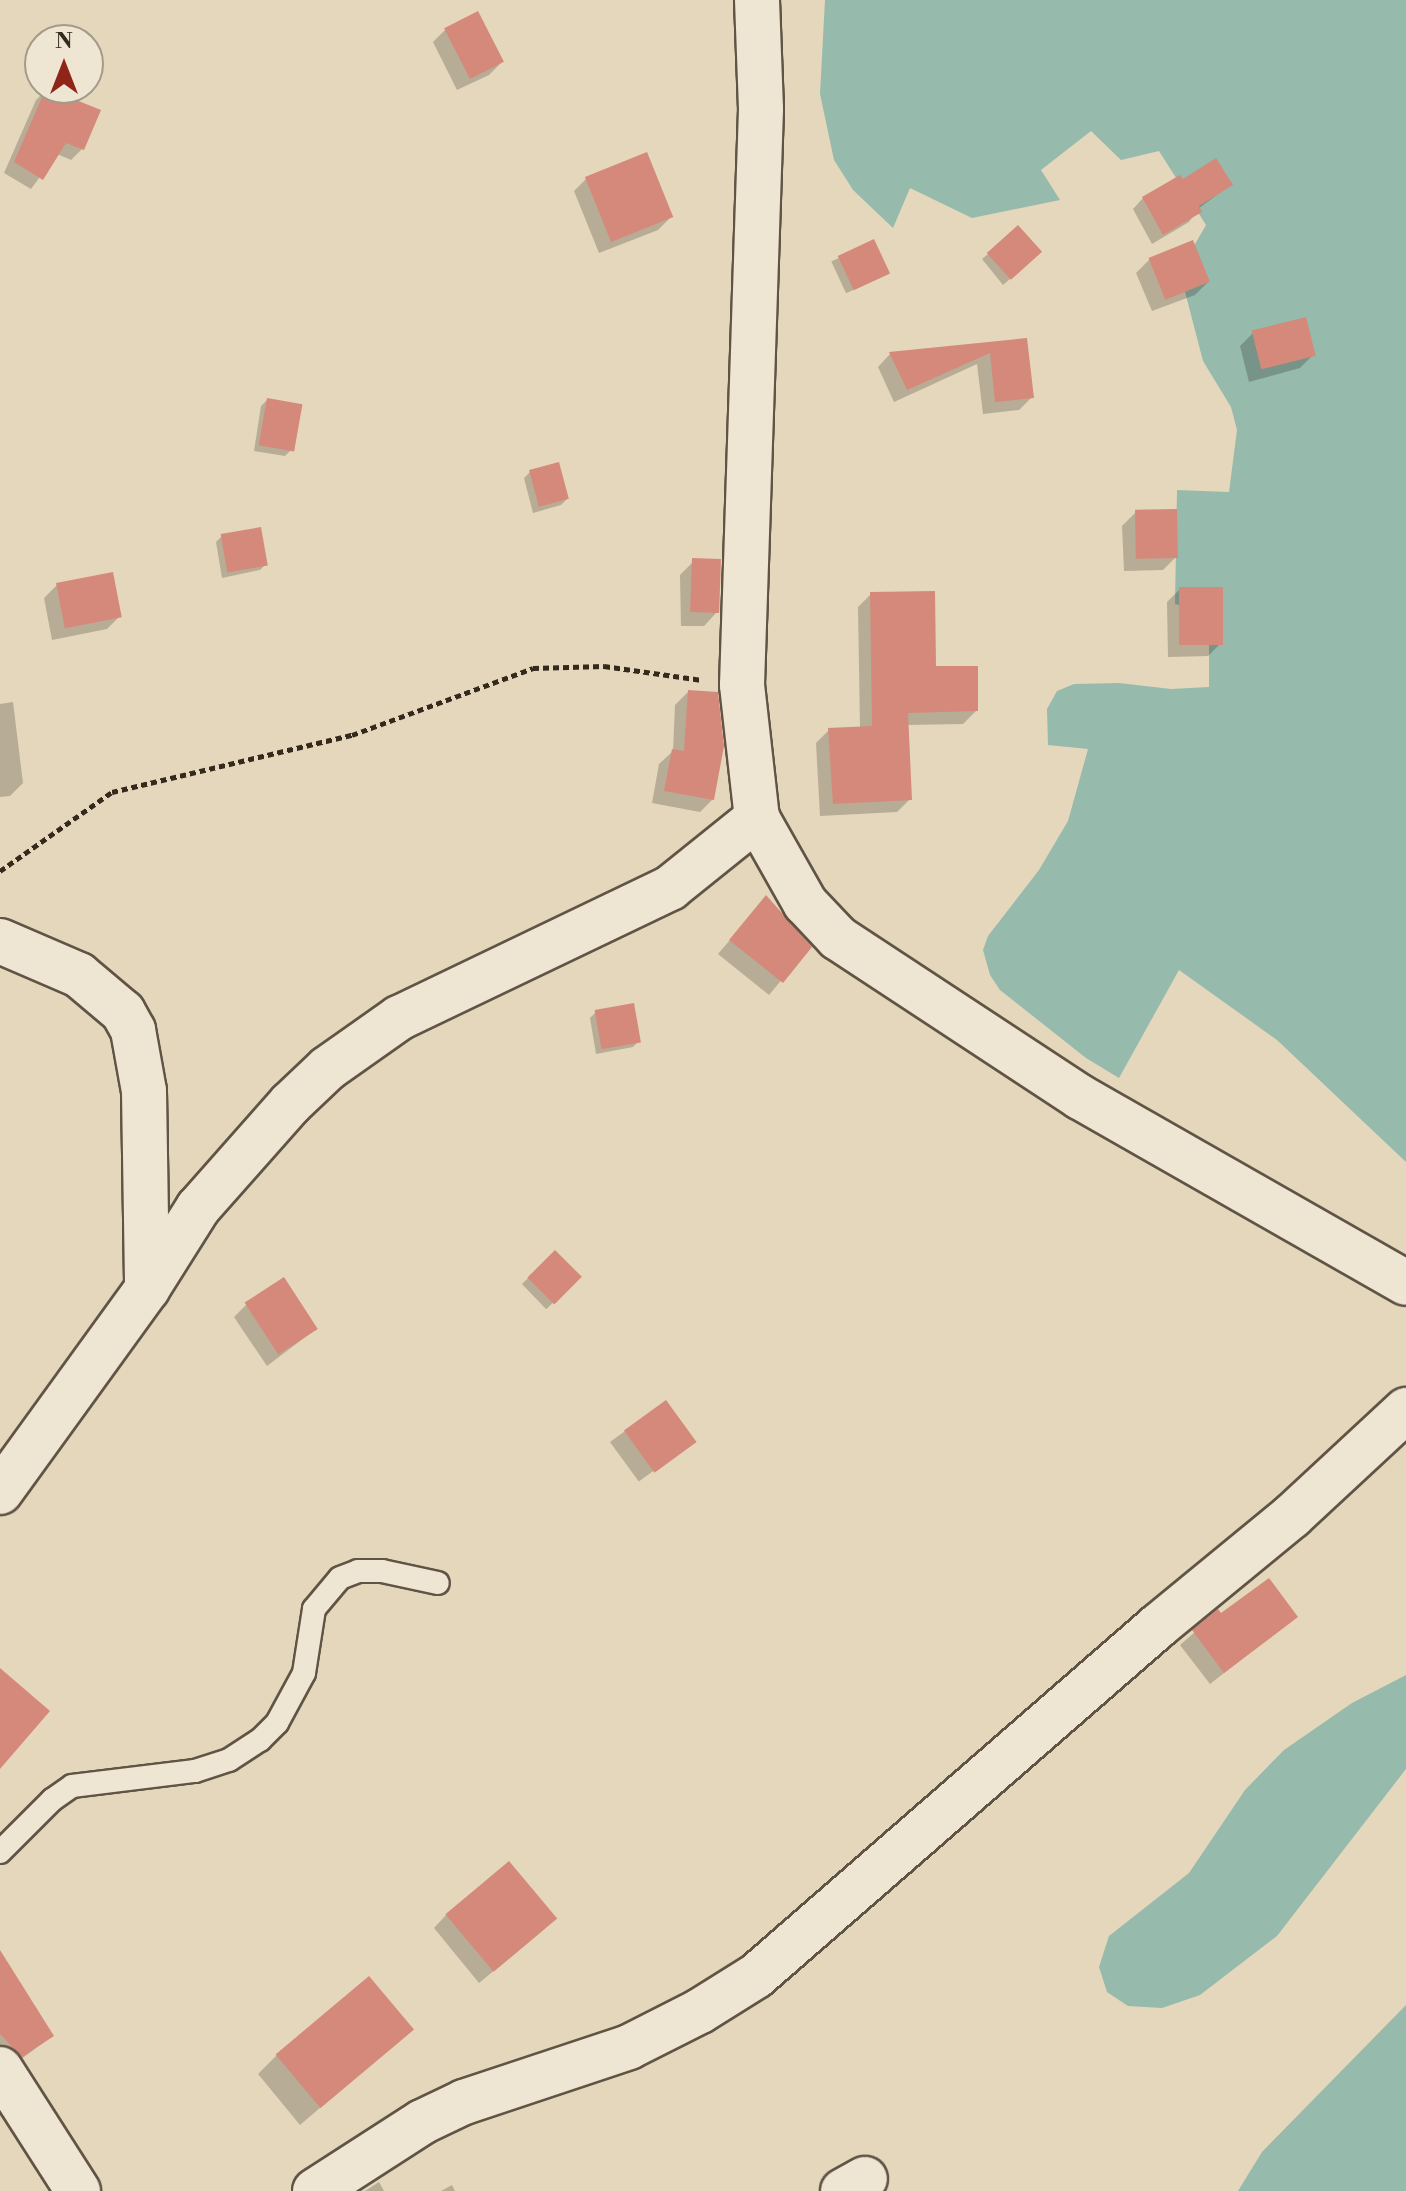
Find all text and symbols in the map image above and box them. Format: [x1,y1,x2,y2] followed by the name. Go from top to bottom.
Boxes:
[24,24,104,104] north arrow
[55,28,73,55] text: N

